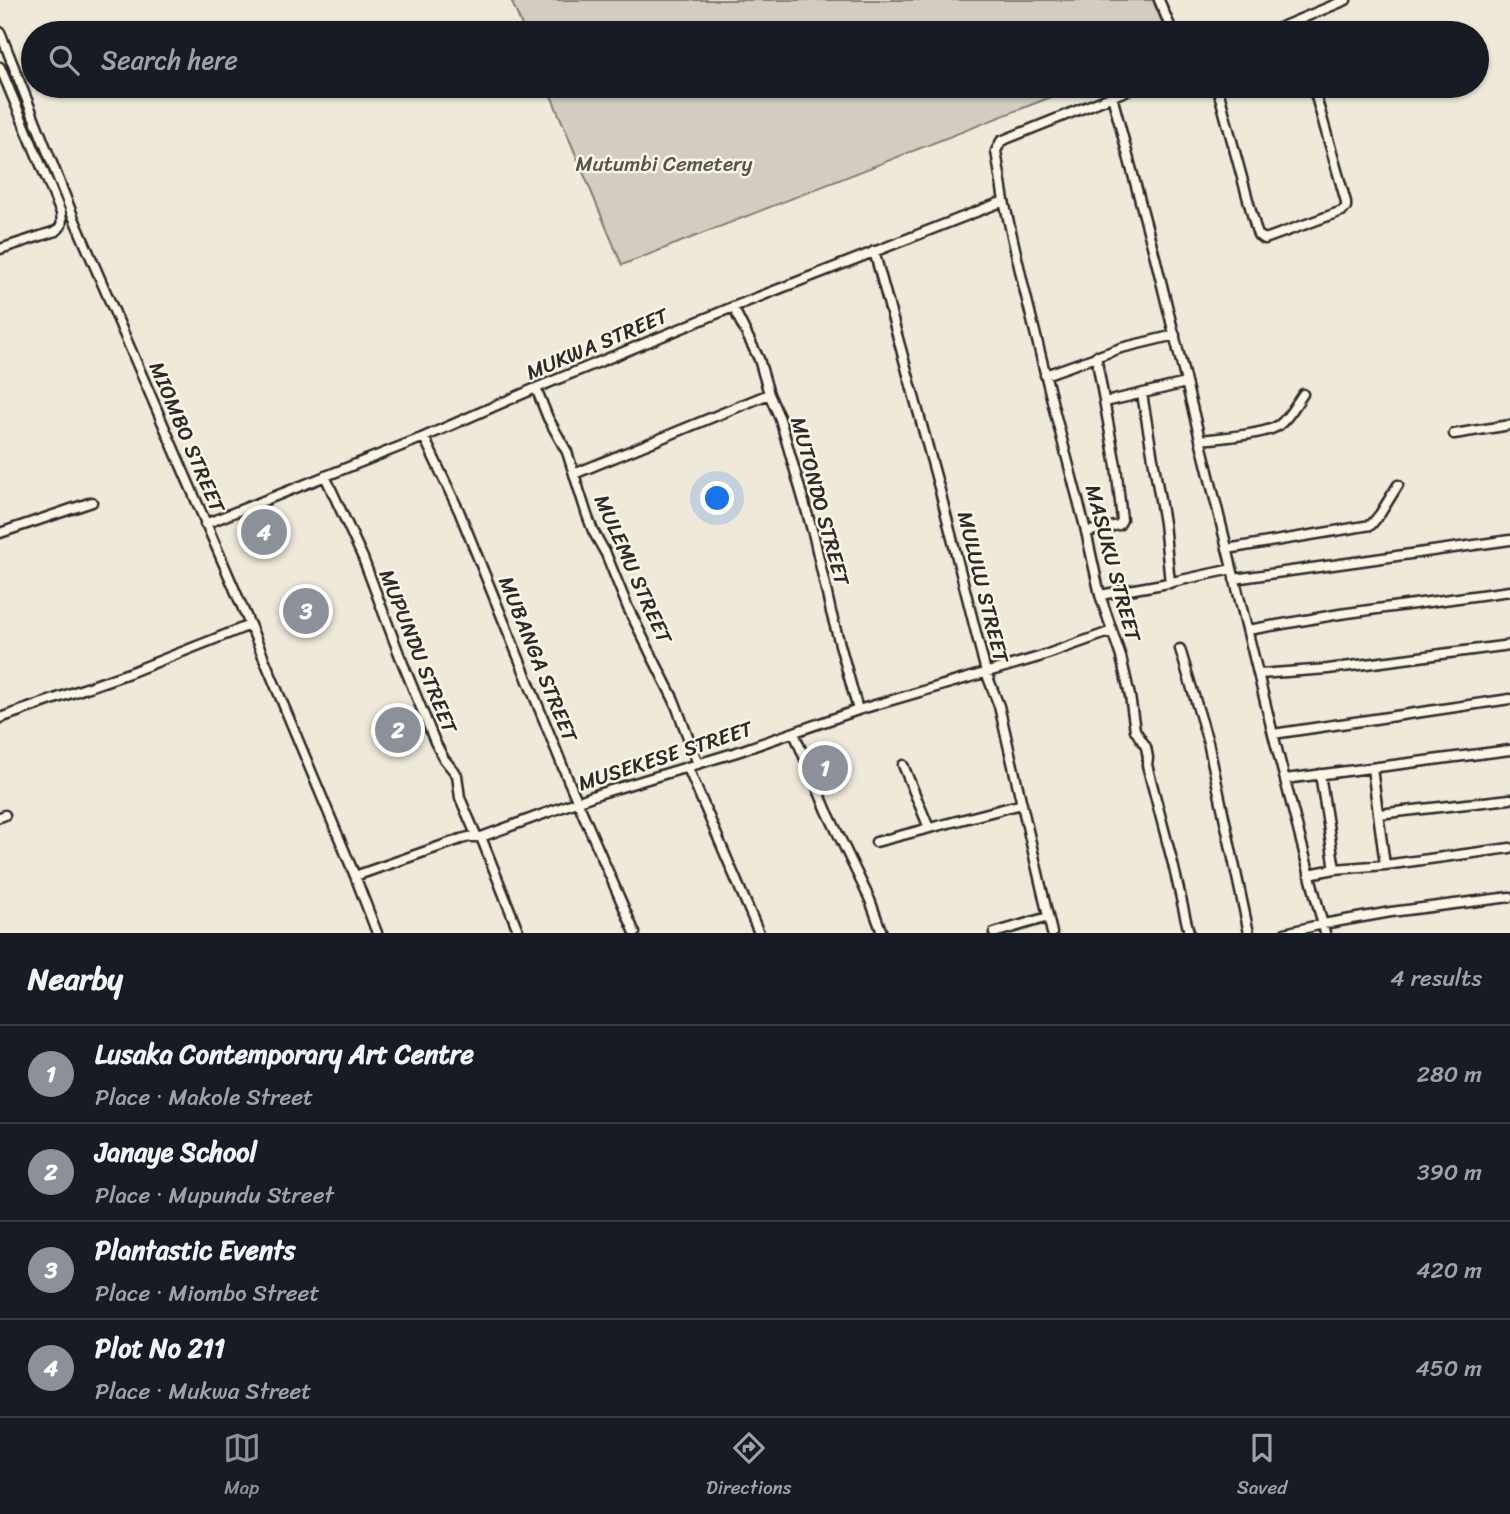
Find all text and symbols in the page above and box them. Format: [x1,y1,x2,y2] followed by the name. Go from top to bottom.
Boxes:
[21,21,1489,98] search box
[101,37,238,83] text: Search here
[45,41,83,79] icon: search
[575,145,753,183] park label: Mutumbi Cemetery
[520,296,675,391] street label: MUKWA STREET
[138,355,237,520] street label: MIOMBO STREET
[779,413,861,591] street label: MUTONDO STREET
[1074,480,1153,647] street label: MASUKU STREET
[700,481,734,515] your location
[583,488,683,651] street label: MULEMU STREET
[241,506,287,558] pin: 4
[946,507,1020,668] street label: MULULU STREET
[368,563,469,740] street label: MUPUNDU STREET
[487,570,589,749] street label: MUBANGA STREET
[283,585,329,637] pin: 3
[375,704,421,756] pin: 2
[573,709,759,802] street label: MUSEKESE STREET
[802,742,848,794] pin: 1
[28,952,123,1006] text: Nearby
[1390,958,1482,999] text: 4 results
[95,1031,474,1077] text: Lusaka Contemporary Art Centre
[46,1054,56,1095] text: 1
[1417,1054,1482,1095] text: 280 m
[95,1077,313,1118] text: Place · Makole Street
[95,1129,257,1175] text: Janaye School
[44,1152,58,1193] text: 2
[1417,1152,1482,1193] text: 390 m
[95,1175,334,1216] text: Place · Mupundu Street
[95,1227,295,1273] text: Plantastic Events
[45,1250,57,1291] text: 3
[1416,1250,1482,1291] text: 420 m
[95,1273,319,1314] text: Place · Miombo Street
[95,1325,225,1371] text: Plot No 211
[44,1348,58,1389] text: 4
[1415,1348,1482,1389] text: 450 m
[95,1371,311,1412] text: Place · Mukwa Street
[223,1429,261,1504] tab: Map
[706,1429,792,1504] tab: Directions
[1237,1429,1287,1504] tab: Saved

